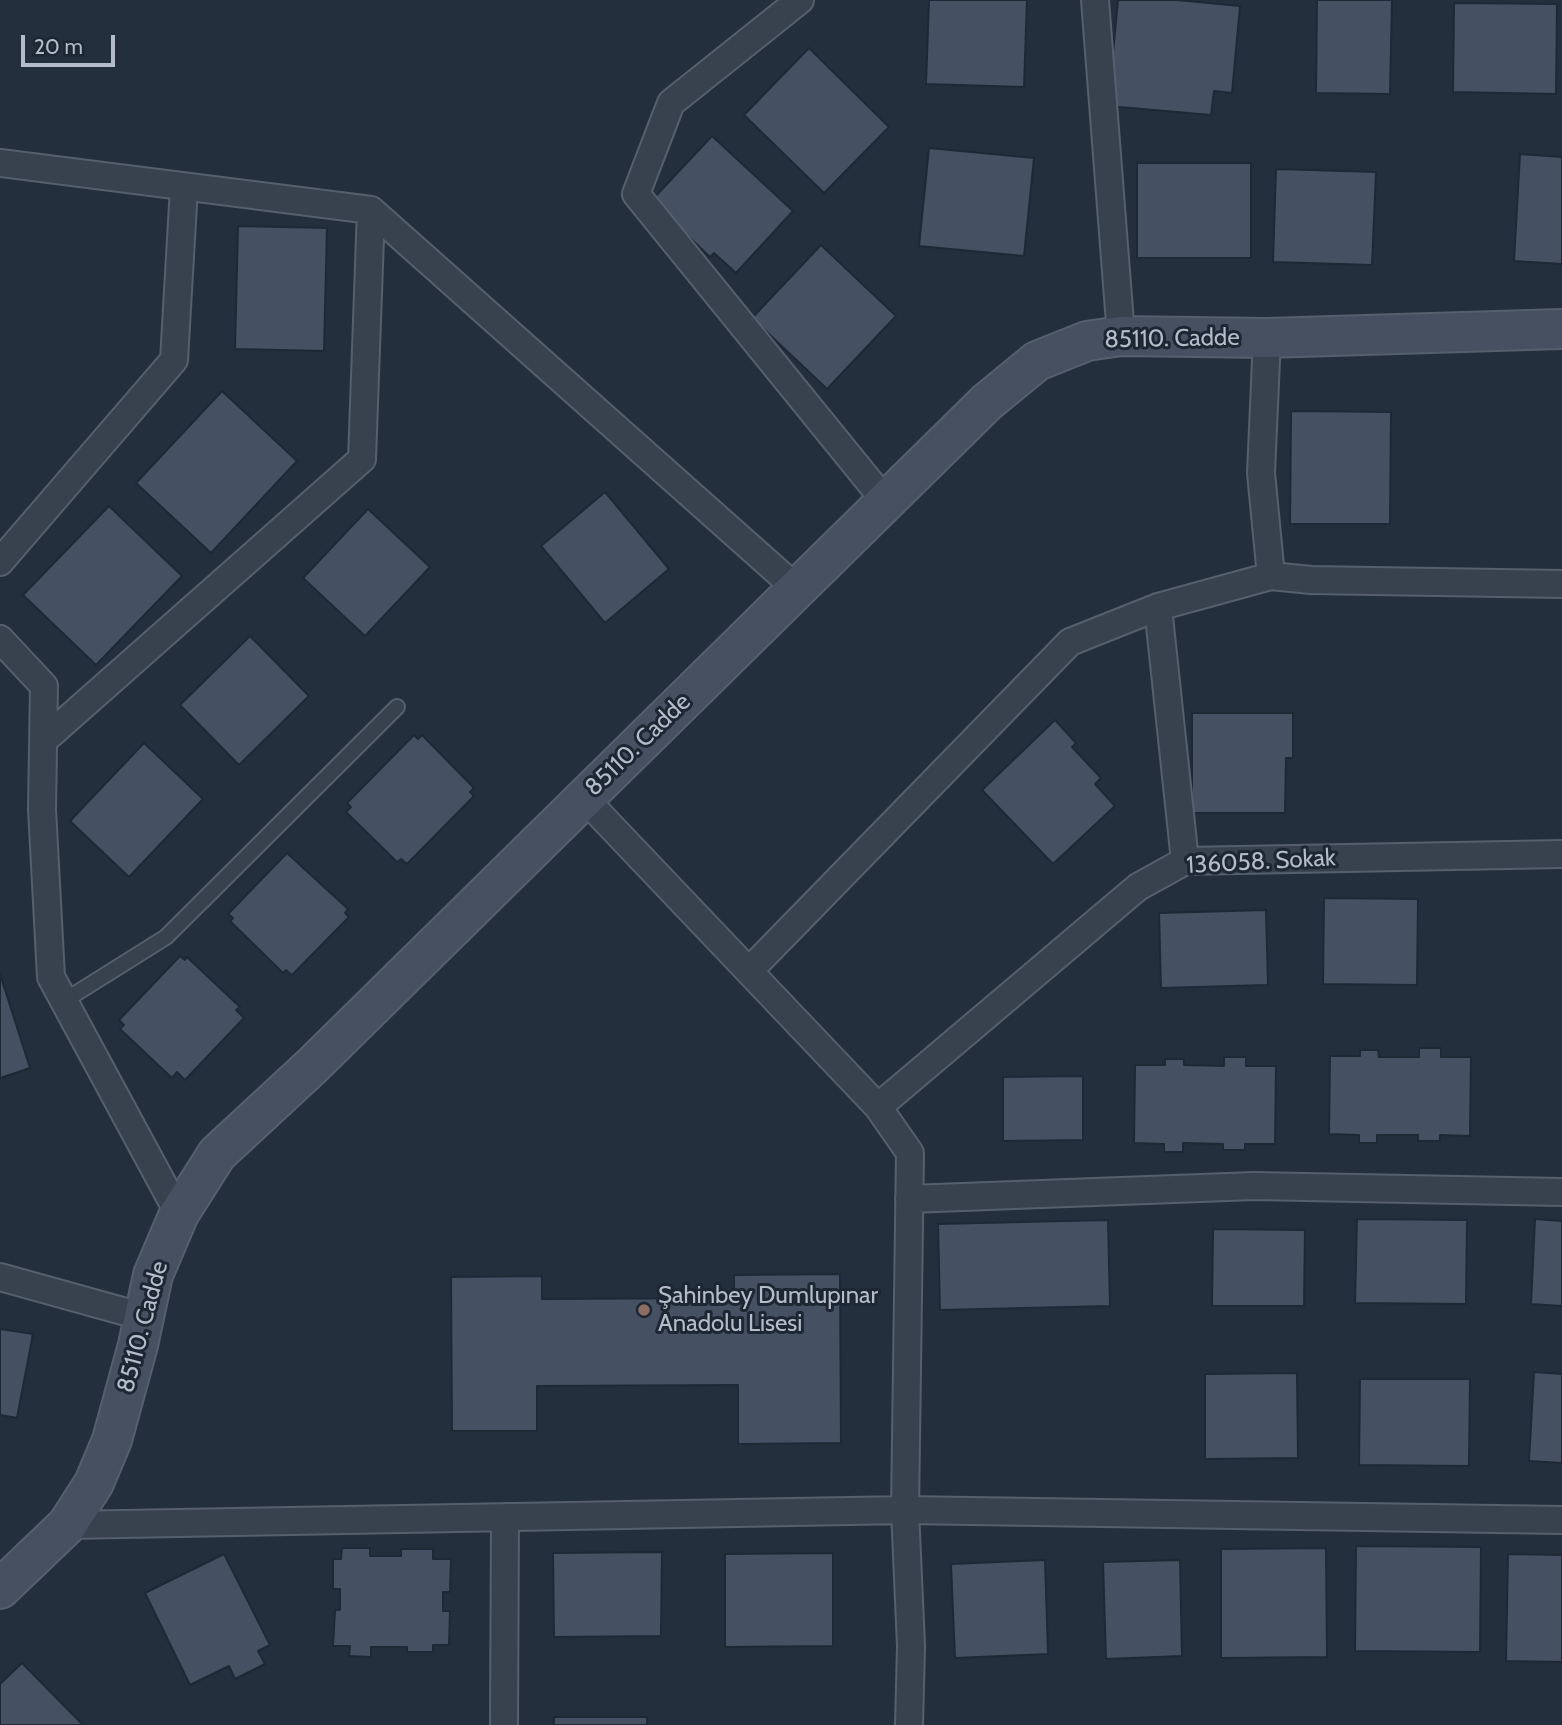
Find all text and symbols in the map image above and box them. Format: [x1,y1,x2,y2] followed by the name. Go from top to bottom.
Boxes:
[24,21,119,65] scale bar
[34,34,83,59] text: 20 m
[1104,323,1240,355] street label: 85110. Cadde
[579,688,697,802] street label: 85110. Cadde
[1186,844,1336,880] street label: 136058. Sokak
[112,1258,174,1396] street label: 85110. Cadde
[658,1282,878,1338] place label: Şahinbey Dumlupınar Anadolu Lisesi
[636,1302,652,1318] marker: Şahinbey Dumlupınar Anadolu Lisesi

